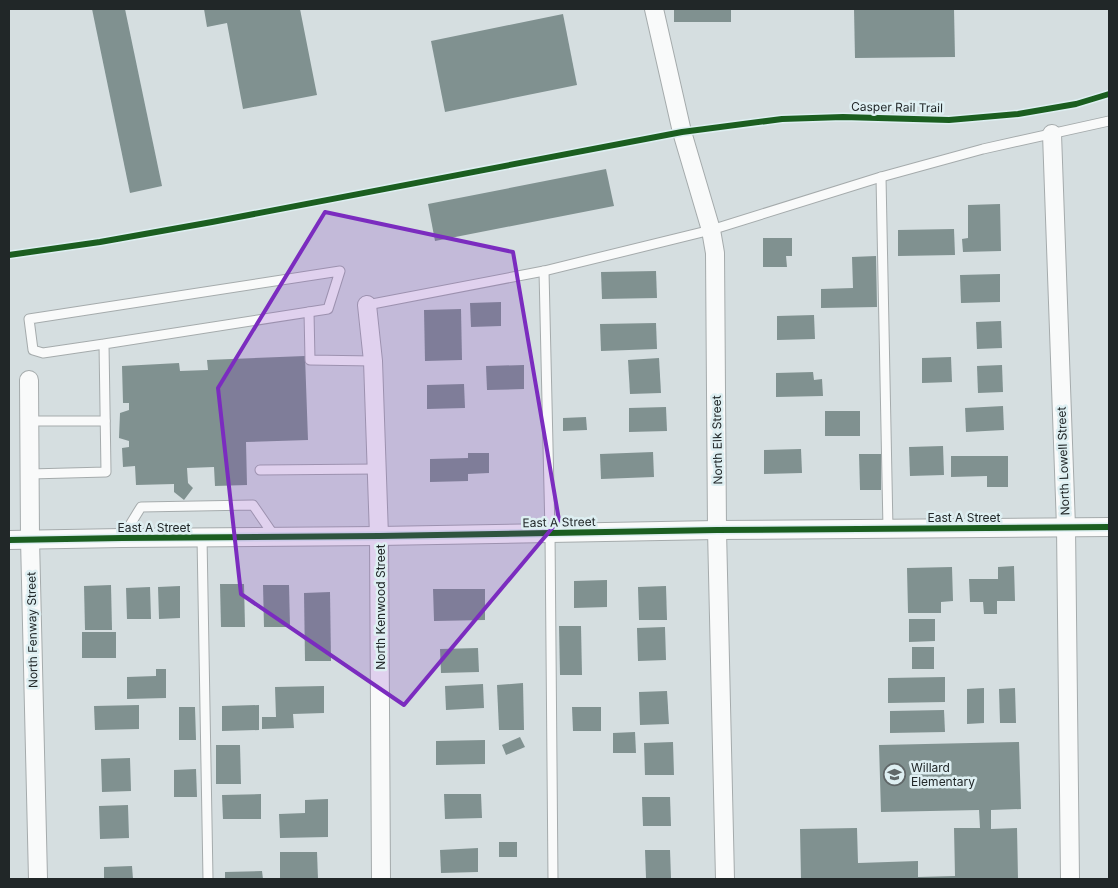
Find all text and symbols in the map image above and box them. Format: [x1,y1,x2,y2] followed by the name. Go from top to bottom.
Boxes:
[851,99,943,115] street label: Casper Rail Trail
[709,395,725,485] street label: North Elk Street
[1054,406,1072,516] street label: North Lowell Street
[927,510,1001,525] street label: East A Street
[522,514,596,530] street label: East A Street
[117,520,191,535] street label: East A Street
[373,544,388,670] street label: North Kenwood Street
[23,572,41,688] street label: North Fenway Street
[911,760,975,789] place label: Willard Elementary
[883,762,907,786] school or university icon: Willard Elementary

